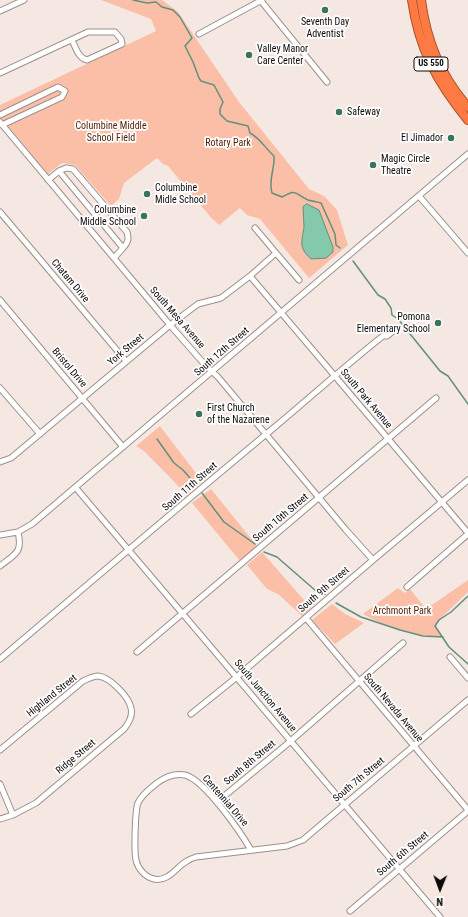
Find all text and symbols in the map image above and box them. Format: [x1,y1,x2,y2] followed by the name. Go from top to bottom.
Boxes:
[320,5,330,15] marker: Seventh Day Adventist
[301,16,349,40] place label: Seventh Day Adventist
[257,43,308,66] place label: Valley Manor Care Center
[244,50,254,60] marker: Valley Manor Care Center
[414,57,448,71] road number: US 550
[347,106,380,118] place label: Safeway
[334,107,344,117] marker: Safeway
[75,120,147,144] park label: Columbine Middle School Field
[401,132,443,144] place label: El Jimador
[446,133,456,143] marker: El Jimador
[205,137,251,149] park label: Rotary Park
[381,153,430,176] place label: Magic Circle Theatre
[368,160,378,170] marker: Magic Circle Theatre
[155,182,206,206] place label: Columbine Midle School
[142,189,152,199] marker: Columbine Midle School
[80,204,136,228] place label: Columbine Middle School
[139,211,149,221] marker: Columbine Middle School
[48,257,92,305] street label: Chatam Drive
[147,285,207,351] street label: South Mesa Avenue
[357,311,430,334] place label: Pomona Elementary School
[433,318,443,328] marker: Pomona Elementary School
[192,325,252,379] street label: South 12th Street
[106,332,146,368] street label: York Street
[49,346,89,390] street label: Bristol Drive
[338,367,394,431] street label: South Park Avenue
[207,402,270,426] place label: First Church of the Nazarene
[194,409,204,419] marker: First Church of the Nazarene
[160,460,220,514] street label: South 11th Street
[251,491,311,545] street label: South 10th Street
[296,565,352,615] street label: South 9th Street
[373,605,431,617] park label: Archmont Park
[231,657,299,735] street label: South Junction Avenue
[361,671,425,745] street label: South Nevada Avenue
[25,672,79,720] street label: Highland Street
[54,737,98,777] street label: Ridge Street
[222,738,278,788] street label: South 8th Street
[331,755,387,805] street label: South 7th Street
[199,773,251,829] street label: Centennial Drive
[375,829,431,879] street label: South 6th Street
[420,869,460,909] north arrow
[436,895,443,908] text: N

